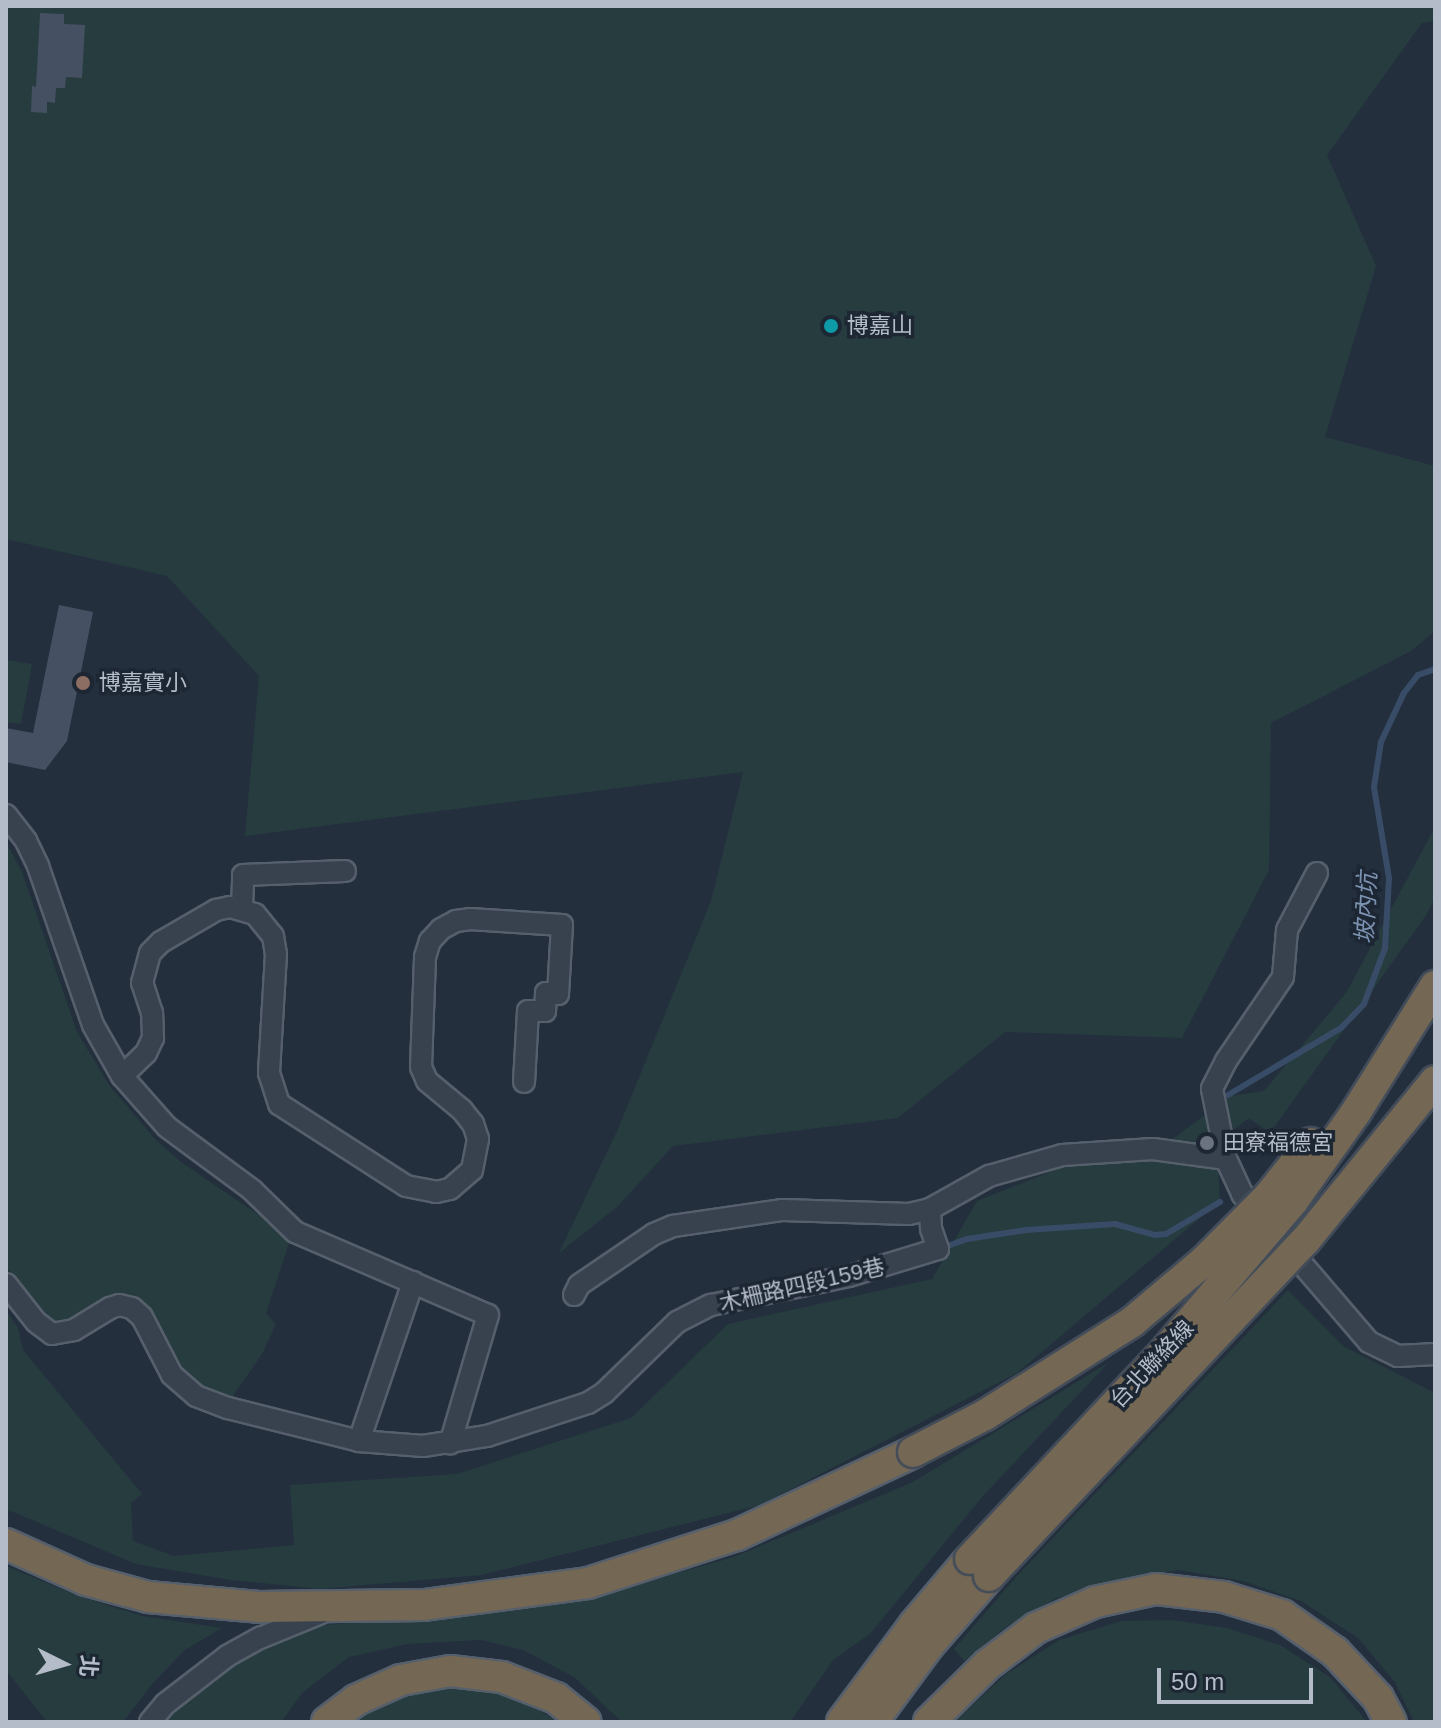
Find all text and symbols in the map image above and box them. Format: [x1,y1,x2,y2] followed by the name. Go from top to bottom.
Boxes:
[847,313,913,339] place label: 博嘉山
[822,317,840,335] marker: 博嘉山
[99,670,187,696] place label: 博嘉實小
[74,674,92,692] marker: 博嘉實小
[1350,871,1382,945] water label: 坡內坑
[1223,1130,1333,1156] place label: 田寮福德宮
[1198,1134,1216,1152] marker: 田寮福德宮
[717,1253,887,1317] street label: 木柵路四段159巷
[1105,1315,1199,1413] street label: 台北聯絡線
[24,1624,104,1704] north arrow
[1161,1652,1317,1702] scale bar
[75,1654,102,1678] text: 北
[1171,1668,1224,1695] text: 50 m

